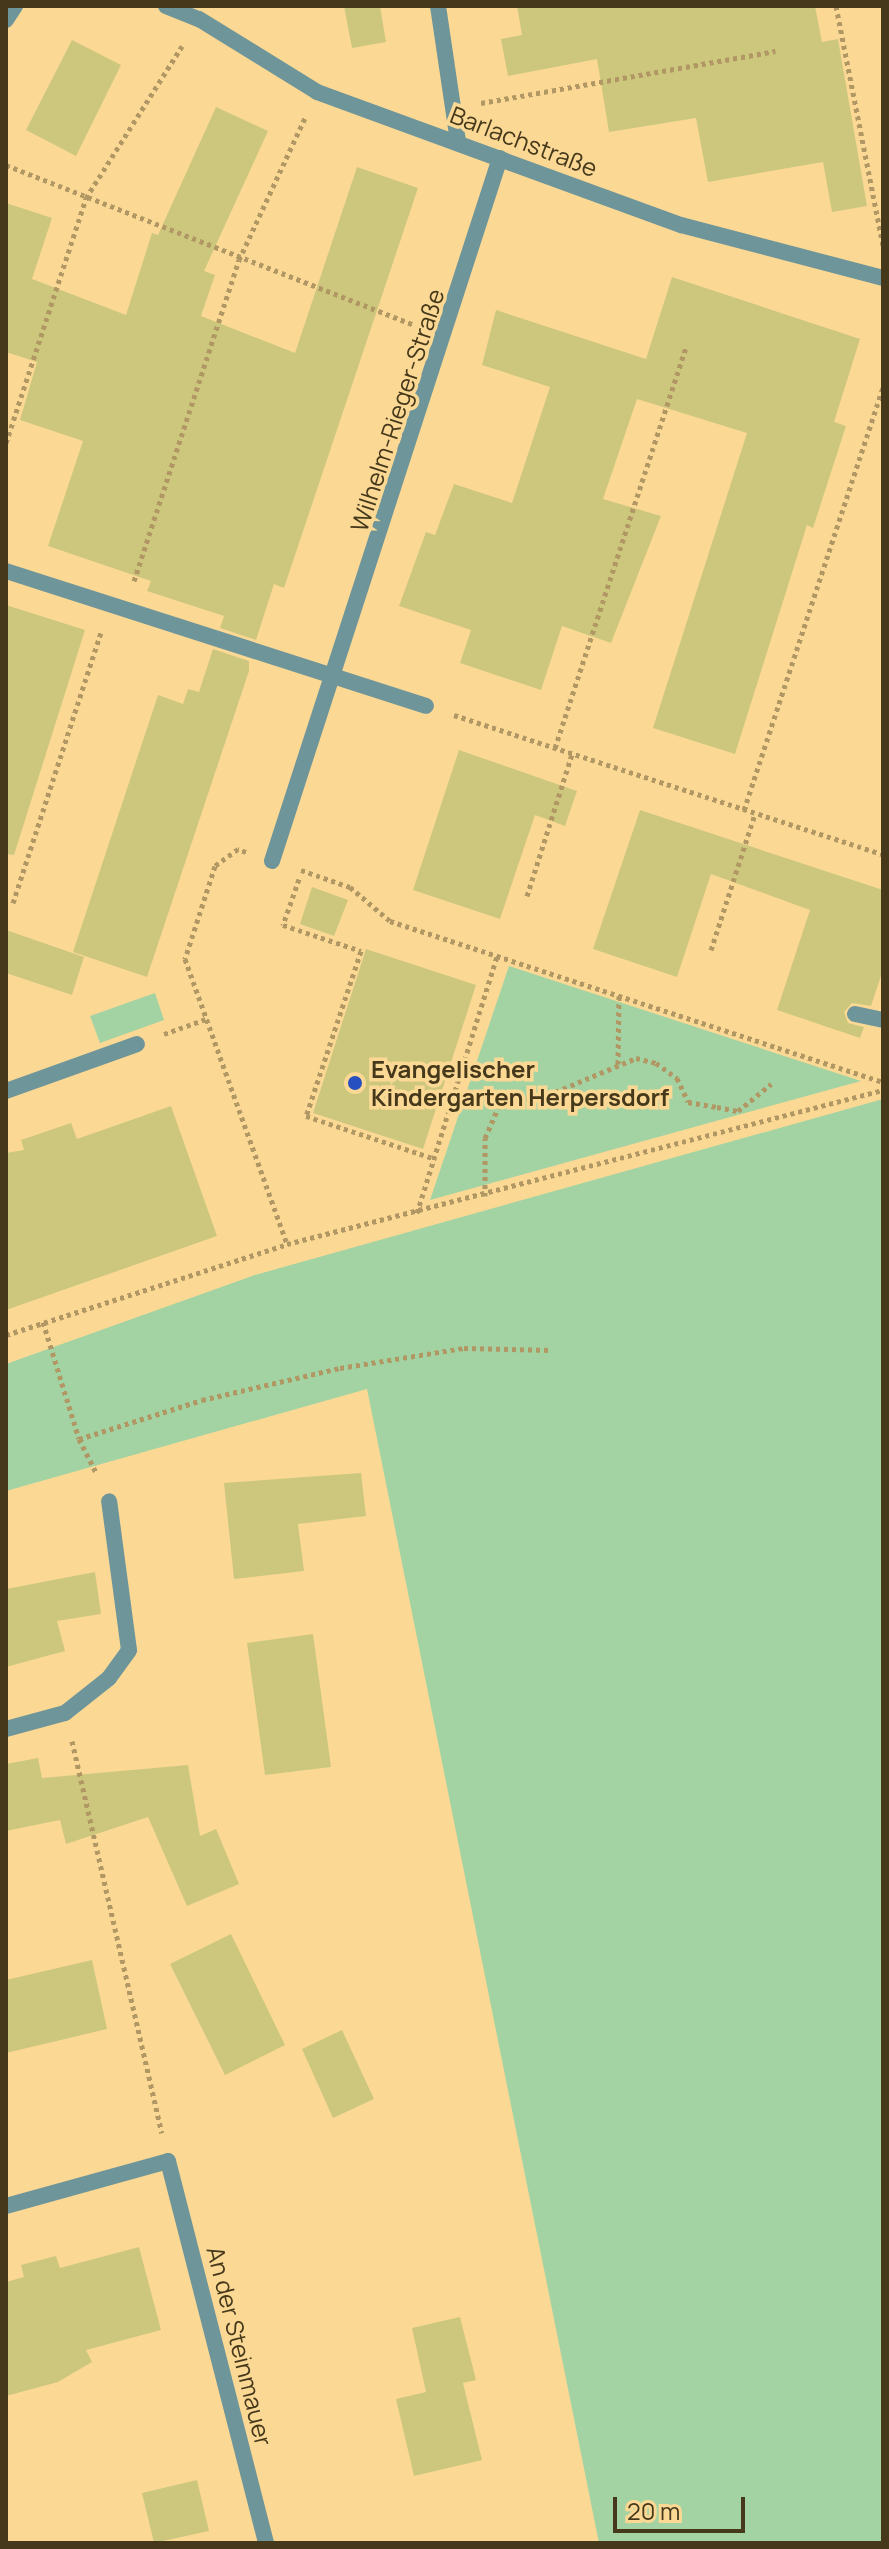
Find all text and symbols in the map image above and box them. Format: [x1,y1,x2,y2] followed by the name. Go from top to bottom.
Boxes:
[446,100,602,182] street label: Barlachstraße
[344,285,450,535] street label: Wilhelm-Rieger-Straße
[371,1055,669,1111] place label: Evangelischer Kindergarten Herpersdorf
[346,1074,364,1092] marker: Evangelischer Kindergarten Herpersdorf
[201,2243,279,2449] street label: An der Steinmauer
[617,2481,749,2531] scale bar
[627,2494,680,2527] text: 20 m

